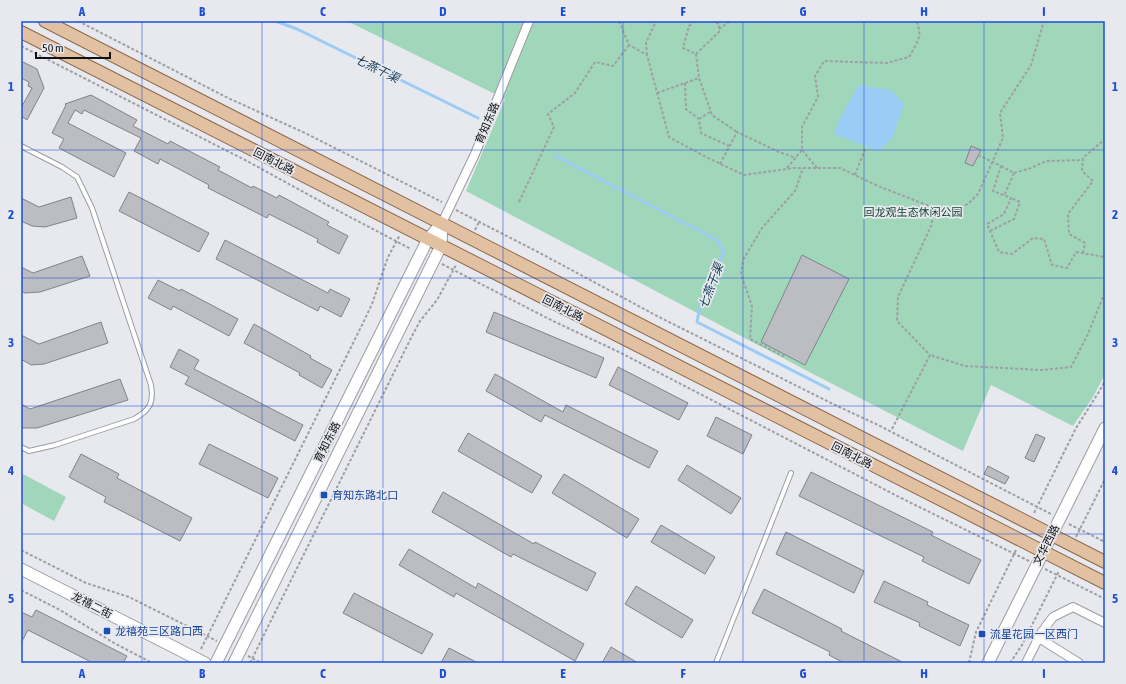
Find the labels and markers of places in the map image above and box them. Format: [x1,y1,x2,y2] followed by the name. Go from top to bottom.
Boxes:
[332,489,398,501] place label: 育知东路北口
[319,490,329,500] marker: 育知东路北口
[115,625,203,637] place label: 龙禧苑三区路口西
[102,626,112,636] marker: 龙禧苑三区路口西
[990,628,1078,640] place label: 流星花园一区西门
[977,629,987,639] marker: 流星花园一区西门

